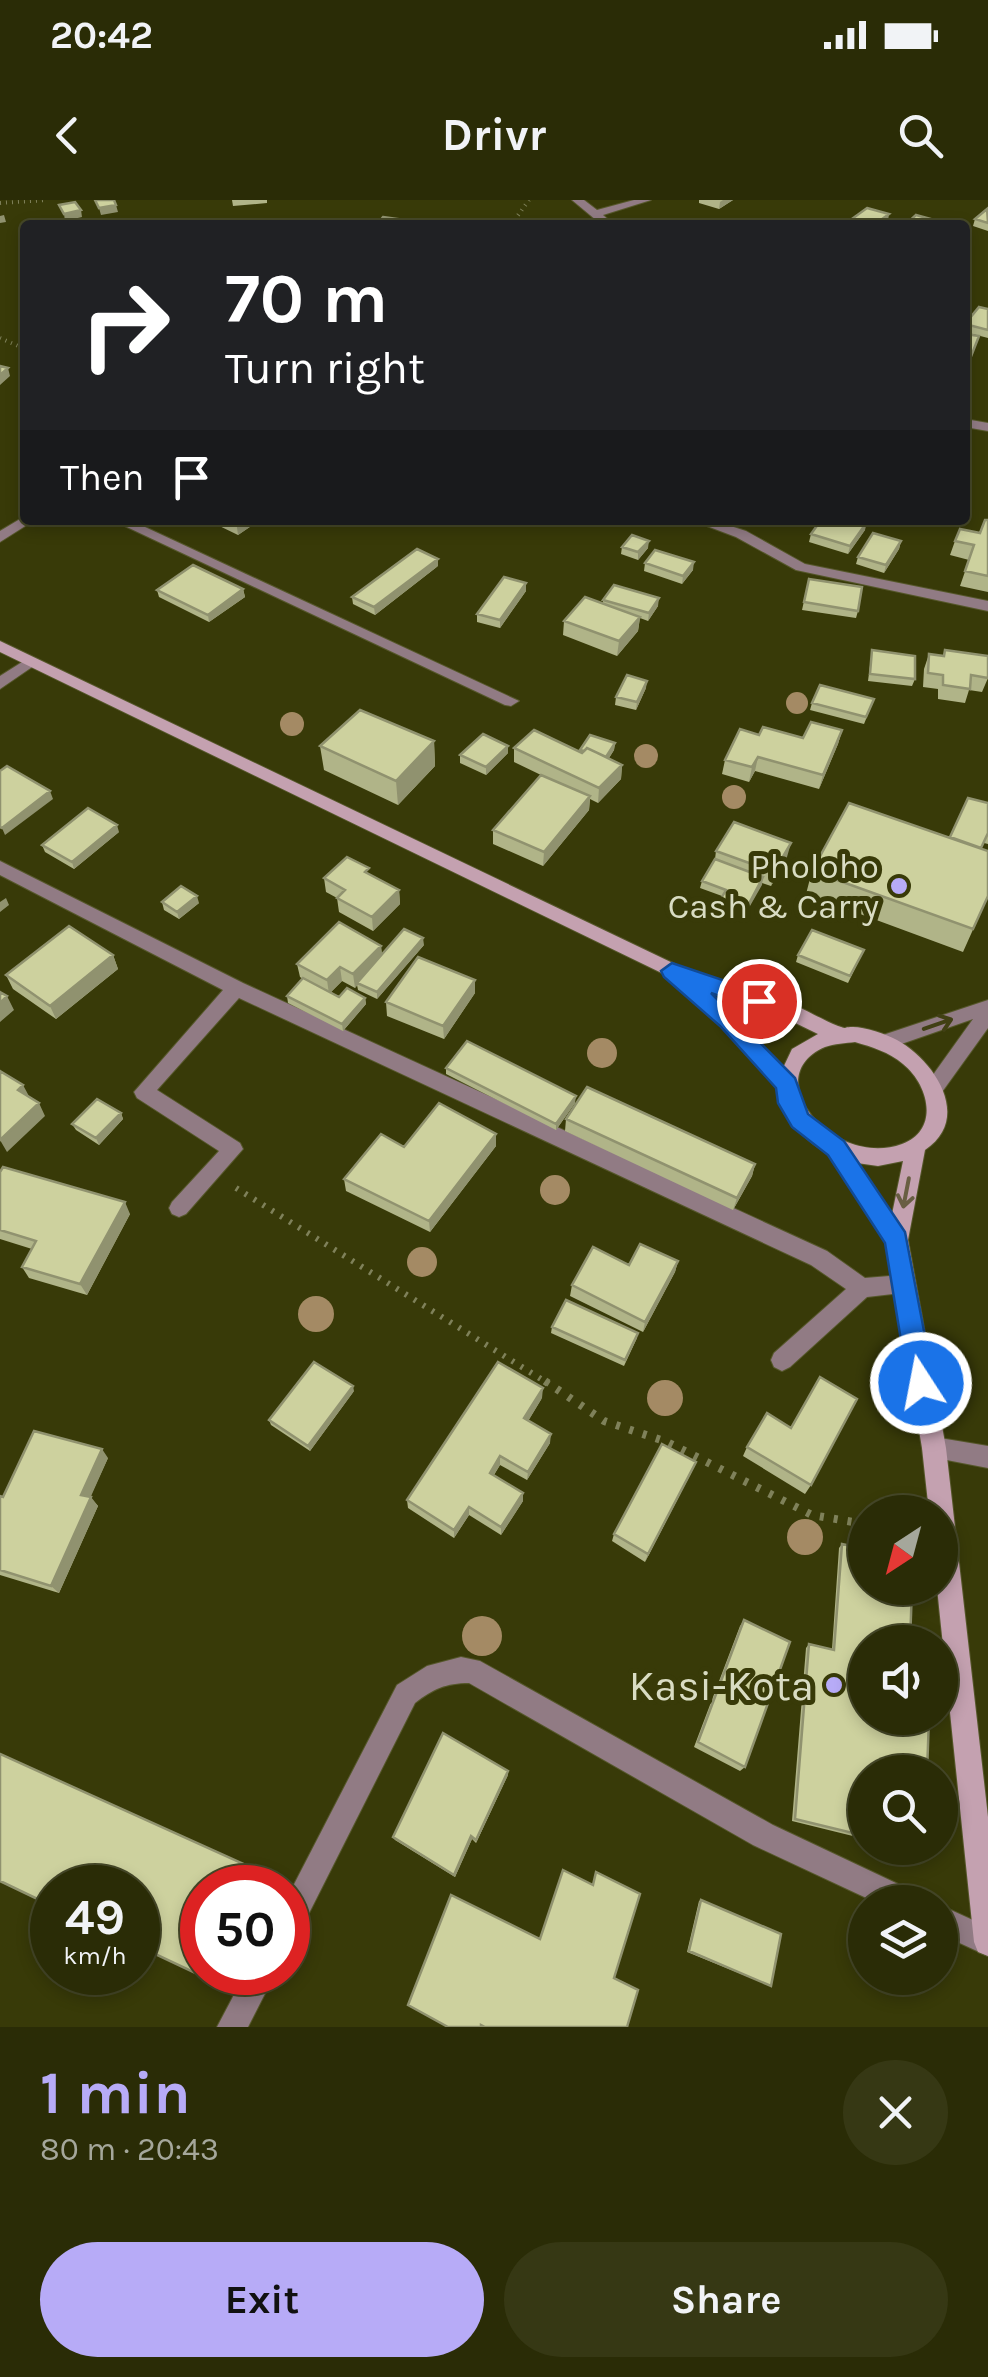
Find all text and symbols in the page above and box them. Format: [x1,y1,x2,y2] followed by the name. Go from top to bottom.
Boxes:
[50,13,153,58] text: 20:42
[40,108,95,163] icon: back
[893,108,948,163] icon: search
[442,109,546,161] text: Drivr
[225,258,388,340] text: 70 m
[60,260,190,390] icon: right
[225,342,425,394] text: Turn right
[164,450,219,505] icon: arrive
[60,455,144,500] text: Then
[668,846,879,927] place label: Pholoho Cash & Carry
[888,875,910,897] marker: Pholoho Cash & Carry
[717,959,802,1044] pin
[732,974,787,1029] icon: arrive
[921,1014,953,1032] one-way arrow
[896,1176,915,1208] one-way arrow
[869,1331,973,1435] position arrow
[848,1495,958,1605] north arrow
[848,1495,958,1995] map controls
[848,1625,958,1735] button: sound
[629,1661,814,1711] place label: Kasi-Kota
[823,1674,845,1696] marker: Kasi-Kota
[848,1755,958,1865] button: search
[180,1865,310,1995] speed limit sign: 50
[848,1885,958,1995] button: layers
[65,1888,125,1947] text: 49
[63,1941,127,1970] text: km/h
[40,2058,191,2128] text: 1 min
[843,2060,948,2165] button: close
[40,2131,219,2168] text: 80 m · 20:43
[40,2242,484,2357] button: Exit
[504,2242,948,2357] button: Share

